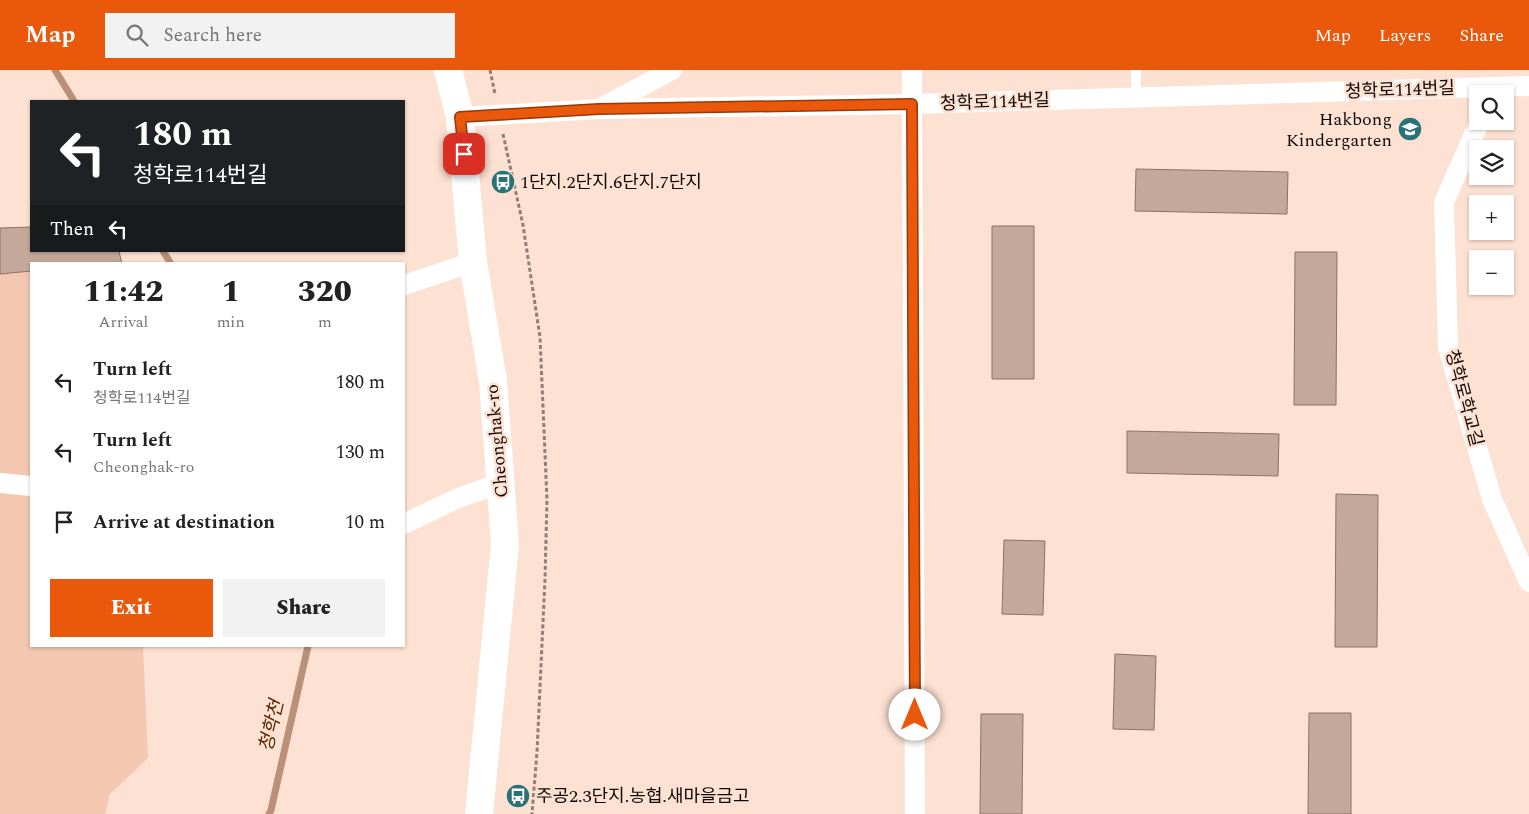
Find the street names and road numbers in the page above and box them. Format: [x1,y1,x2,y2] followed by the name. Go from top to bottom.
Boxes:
[1345,75,1455,105] street label: 청학로114번길
[940,87,1050,117] street label: 청학로114번길
[1438,347,1490,449] street label: 청학로학교길
[479,383,515,499] street label: Cheonghak-ro

